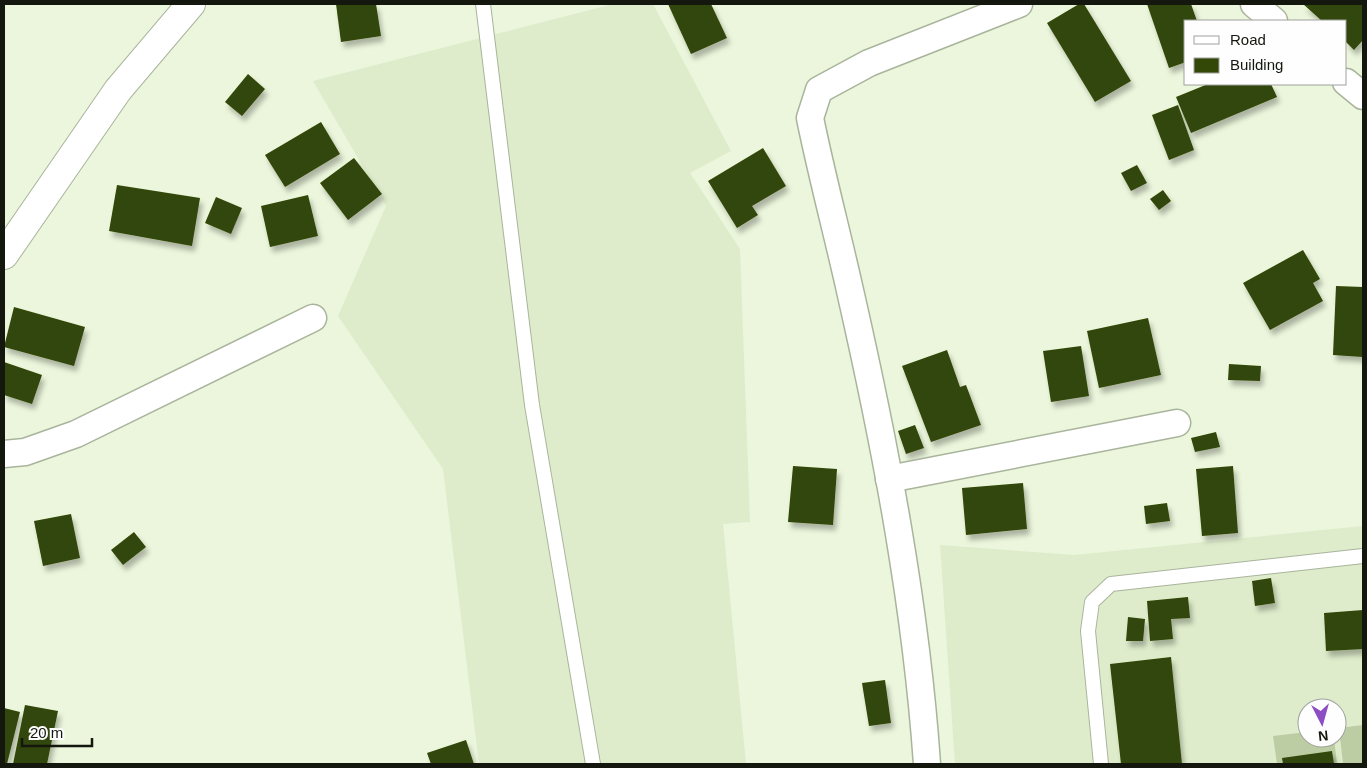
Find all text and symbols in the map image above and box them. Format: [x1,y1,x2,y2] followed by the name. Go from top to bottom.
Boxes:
[1184,20,1347,85] legend
[1230,31,1266,48] text: Road
[1230,56,1283,73] text: Building
[1297,698,1347,748] north arrow
[22,716,92,748] scale bar
[30,724,63,741] text: 20 m
[1317,727,1329,744] text: N

